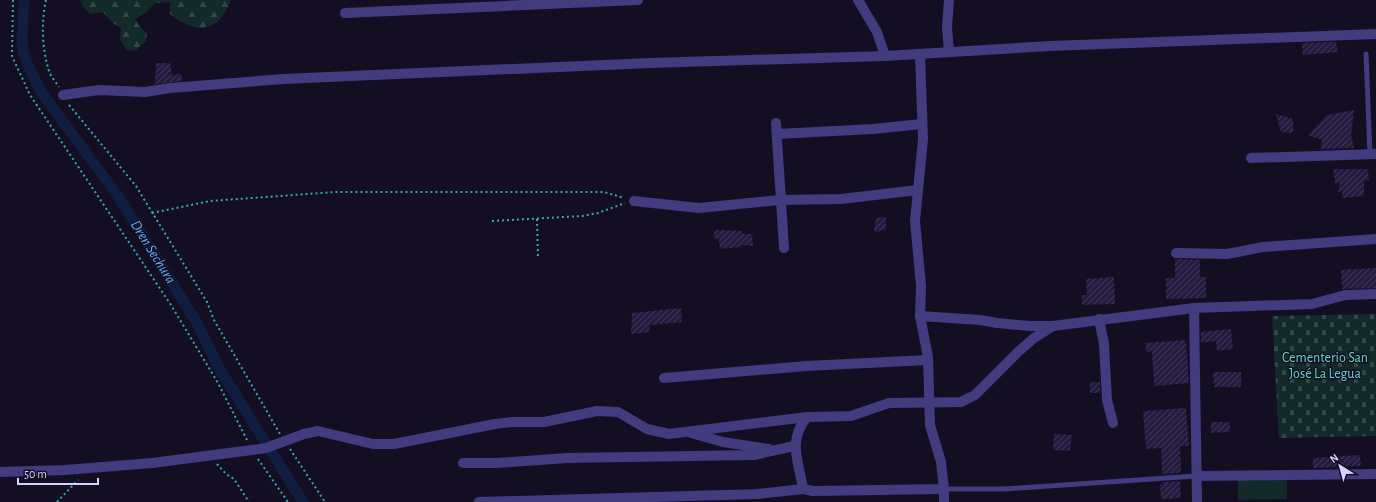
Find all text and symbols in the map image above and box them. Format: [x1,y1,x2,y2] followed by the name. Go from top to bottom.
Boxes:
[128,218,178,286] water label: Dren Sechura
[1282,351,1368,381] park label: Cementerio San José La Legua
[1320,446,1360,486] north arrow
[1328,452,1341,465] text: N
[18,460,98,486] scale bar
[24,468,47,480] text: 50 m

